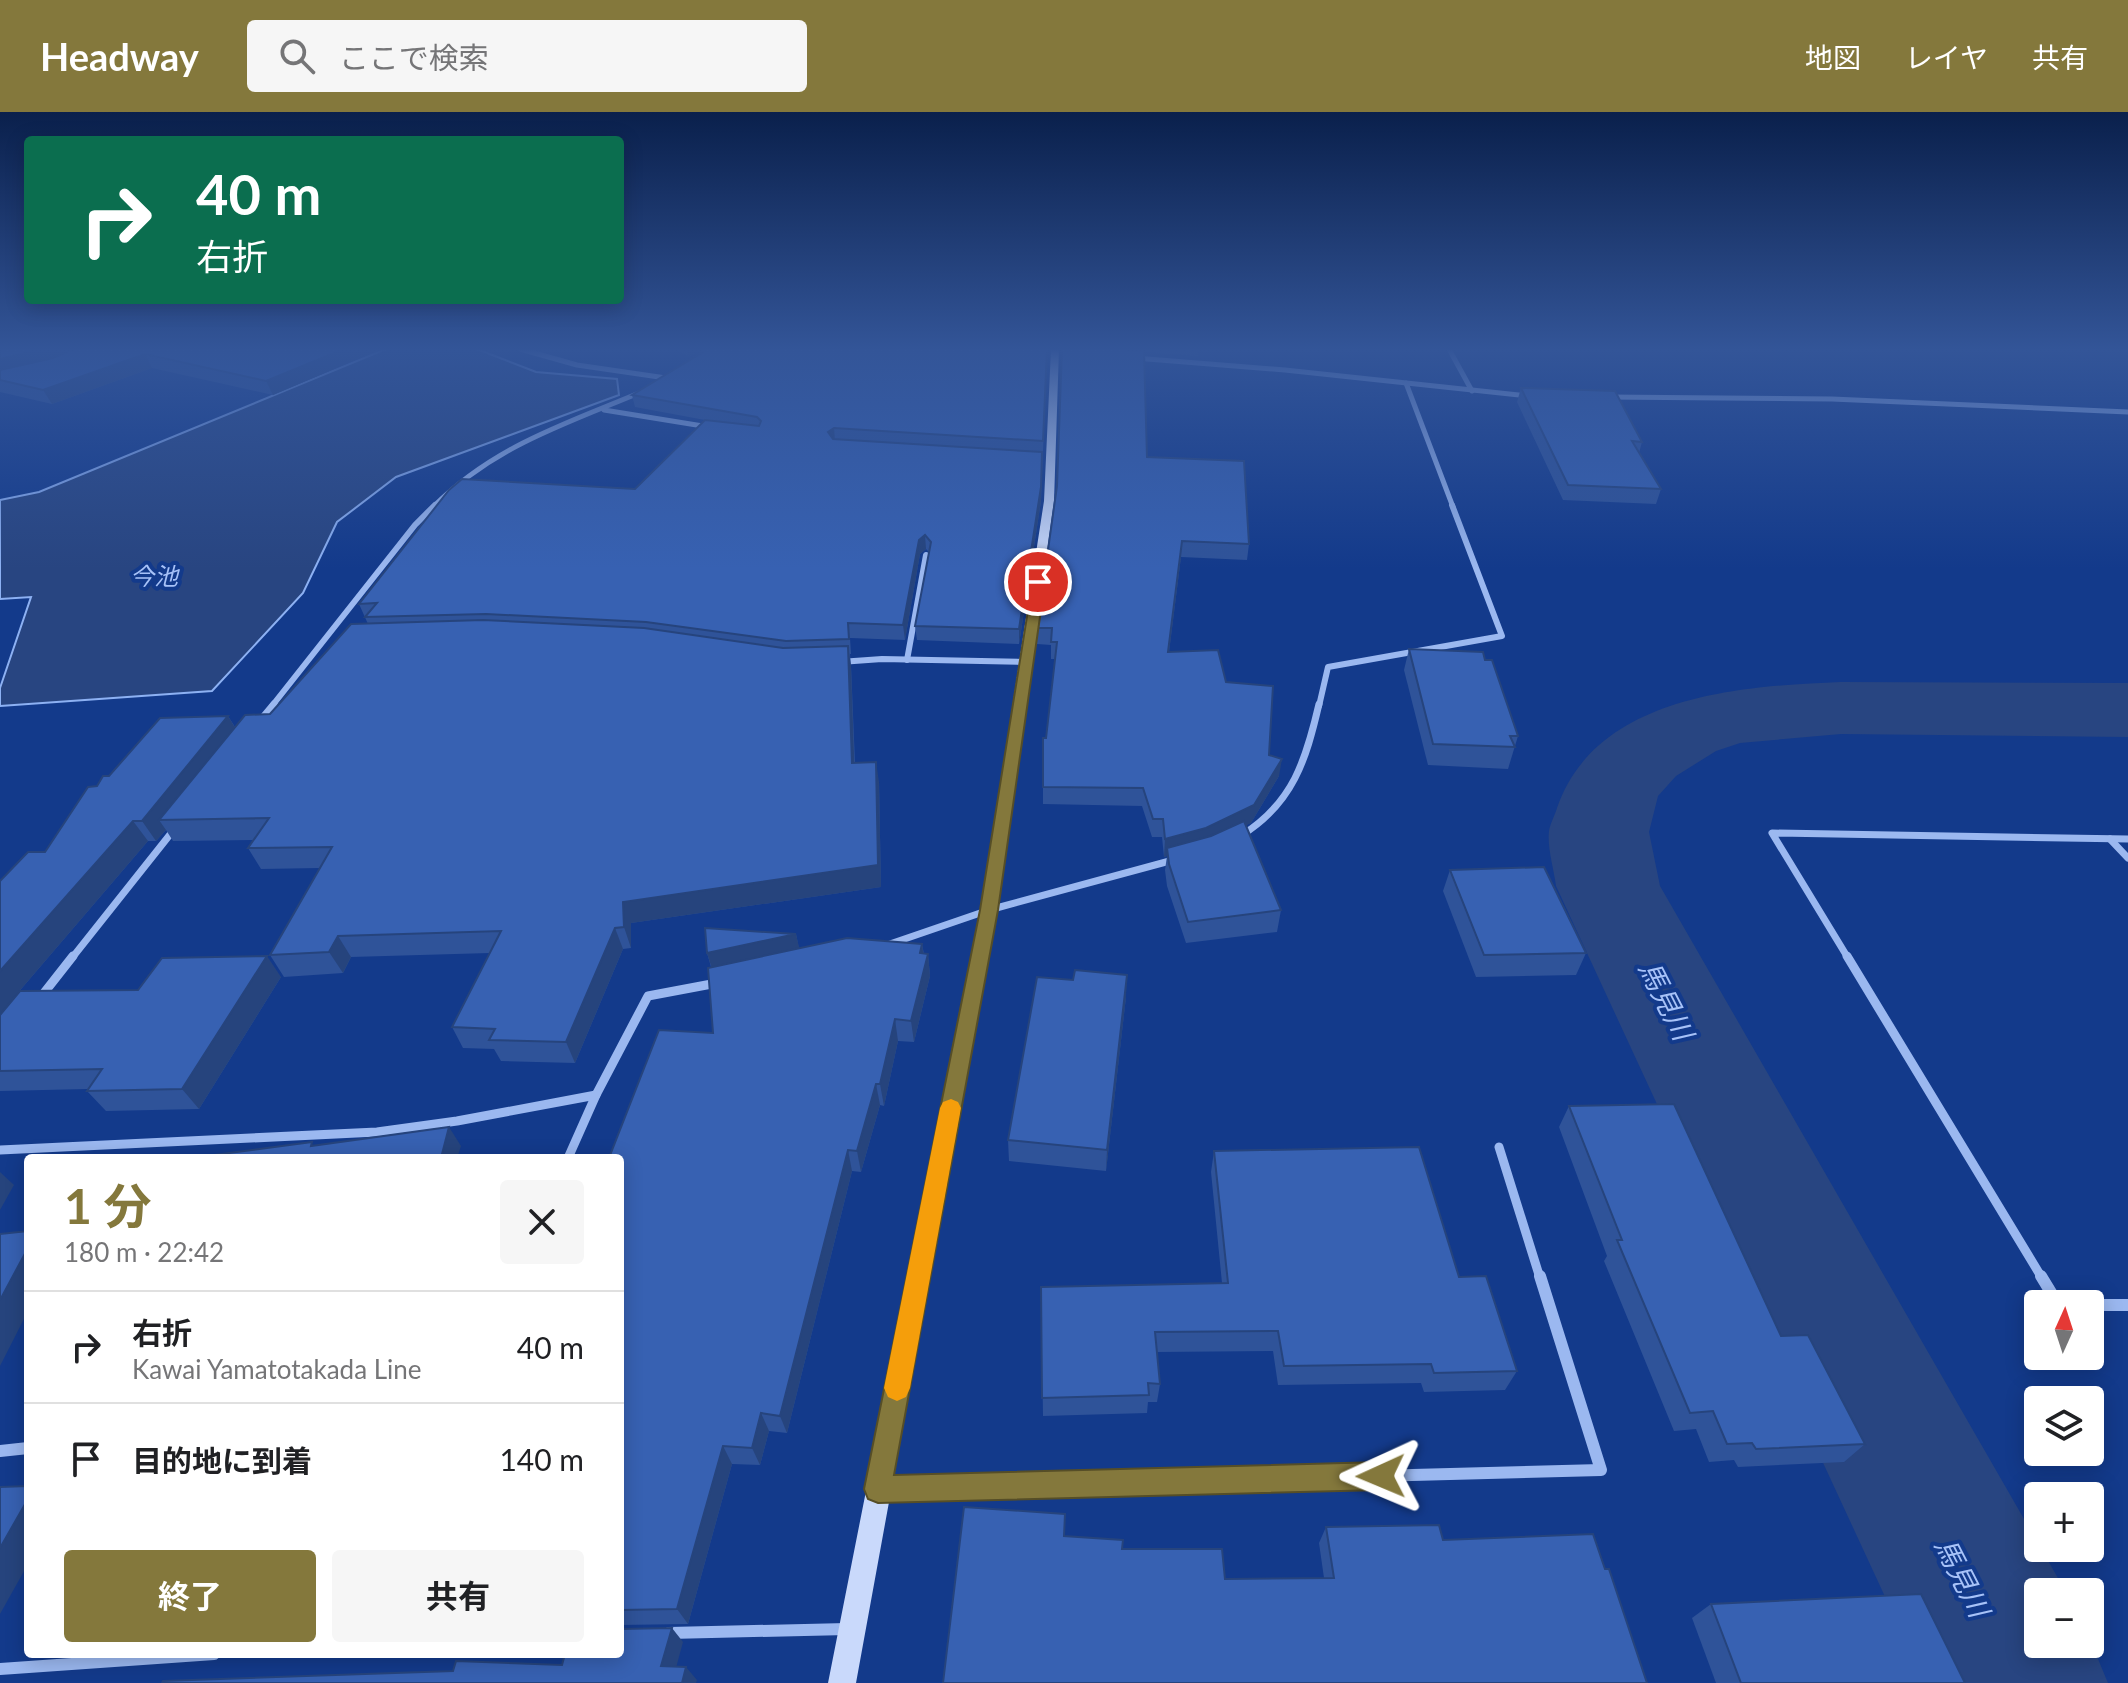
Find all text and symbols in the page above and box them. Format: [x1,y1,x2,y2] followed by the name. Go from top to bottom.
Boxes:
[247,20,807,92] search box
[40,33,199,79] text: Headway
[275,34,319,78] icon: search
[339,39,489,75] text: ここで検索
[1805,40,1861,74] text: 地図
[1905,40,1988,74] text: レイヤ
[2032,40,2088,74] text: 共有
[196,160,321,227] text: 40 m
[64,168,168,272] icon: right
[196,234,268,278] text: 右折
[1004,548,1072,616] pin
[1016,560,1060,604] icon: arrive
[130,561,180,590] water label: 今池
[1633,955,1703,1048] water label: 馬見川
[64,1177,152,1234] text: 1 分
[500,1180,584,1264] button: close
[64,1236,224,1268] text: 180 m · 22:42
[2024,1290,2104,1370] north arrow
[2024,1290,2104,1658] map controls
[132,1314,192,1350] text: 右折
[64,1325,108,1369] icon: right
[517,1329,584,1365] text: 40 m
[132,1353,422,1385] text: Kawai Yamatotakada Line
[2024,1386,2104,1466] button: layers
[1339,1434,1423,1518] position arrow
[64,1437,108,1481] icon: arrive
[499,1441,584,1477] text: 140 m
[132,1442,312,1478] text: 目的地に到着
[2024,1482,2104,1562] button: +
[1929,1532,1999,1625] water label: 馬見川
[64,1550,316,1642] button: 終了
[332,1550,584,1642] button: 共有
[2024,1578,2104,1658] button: −

